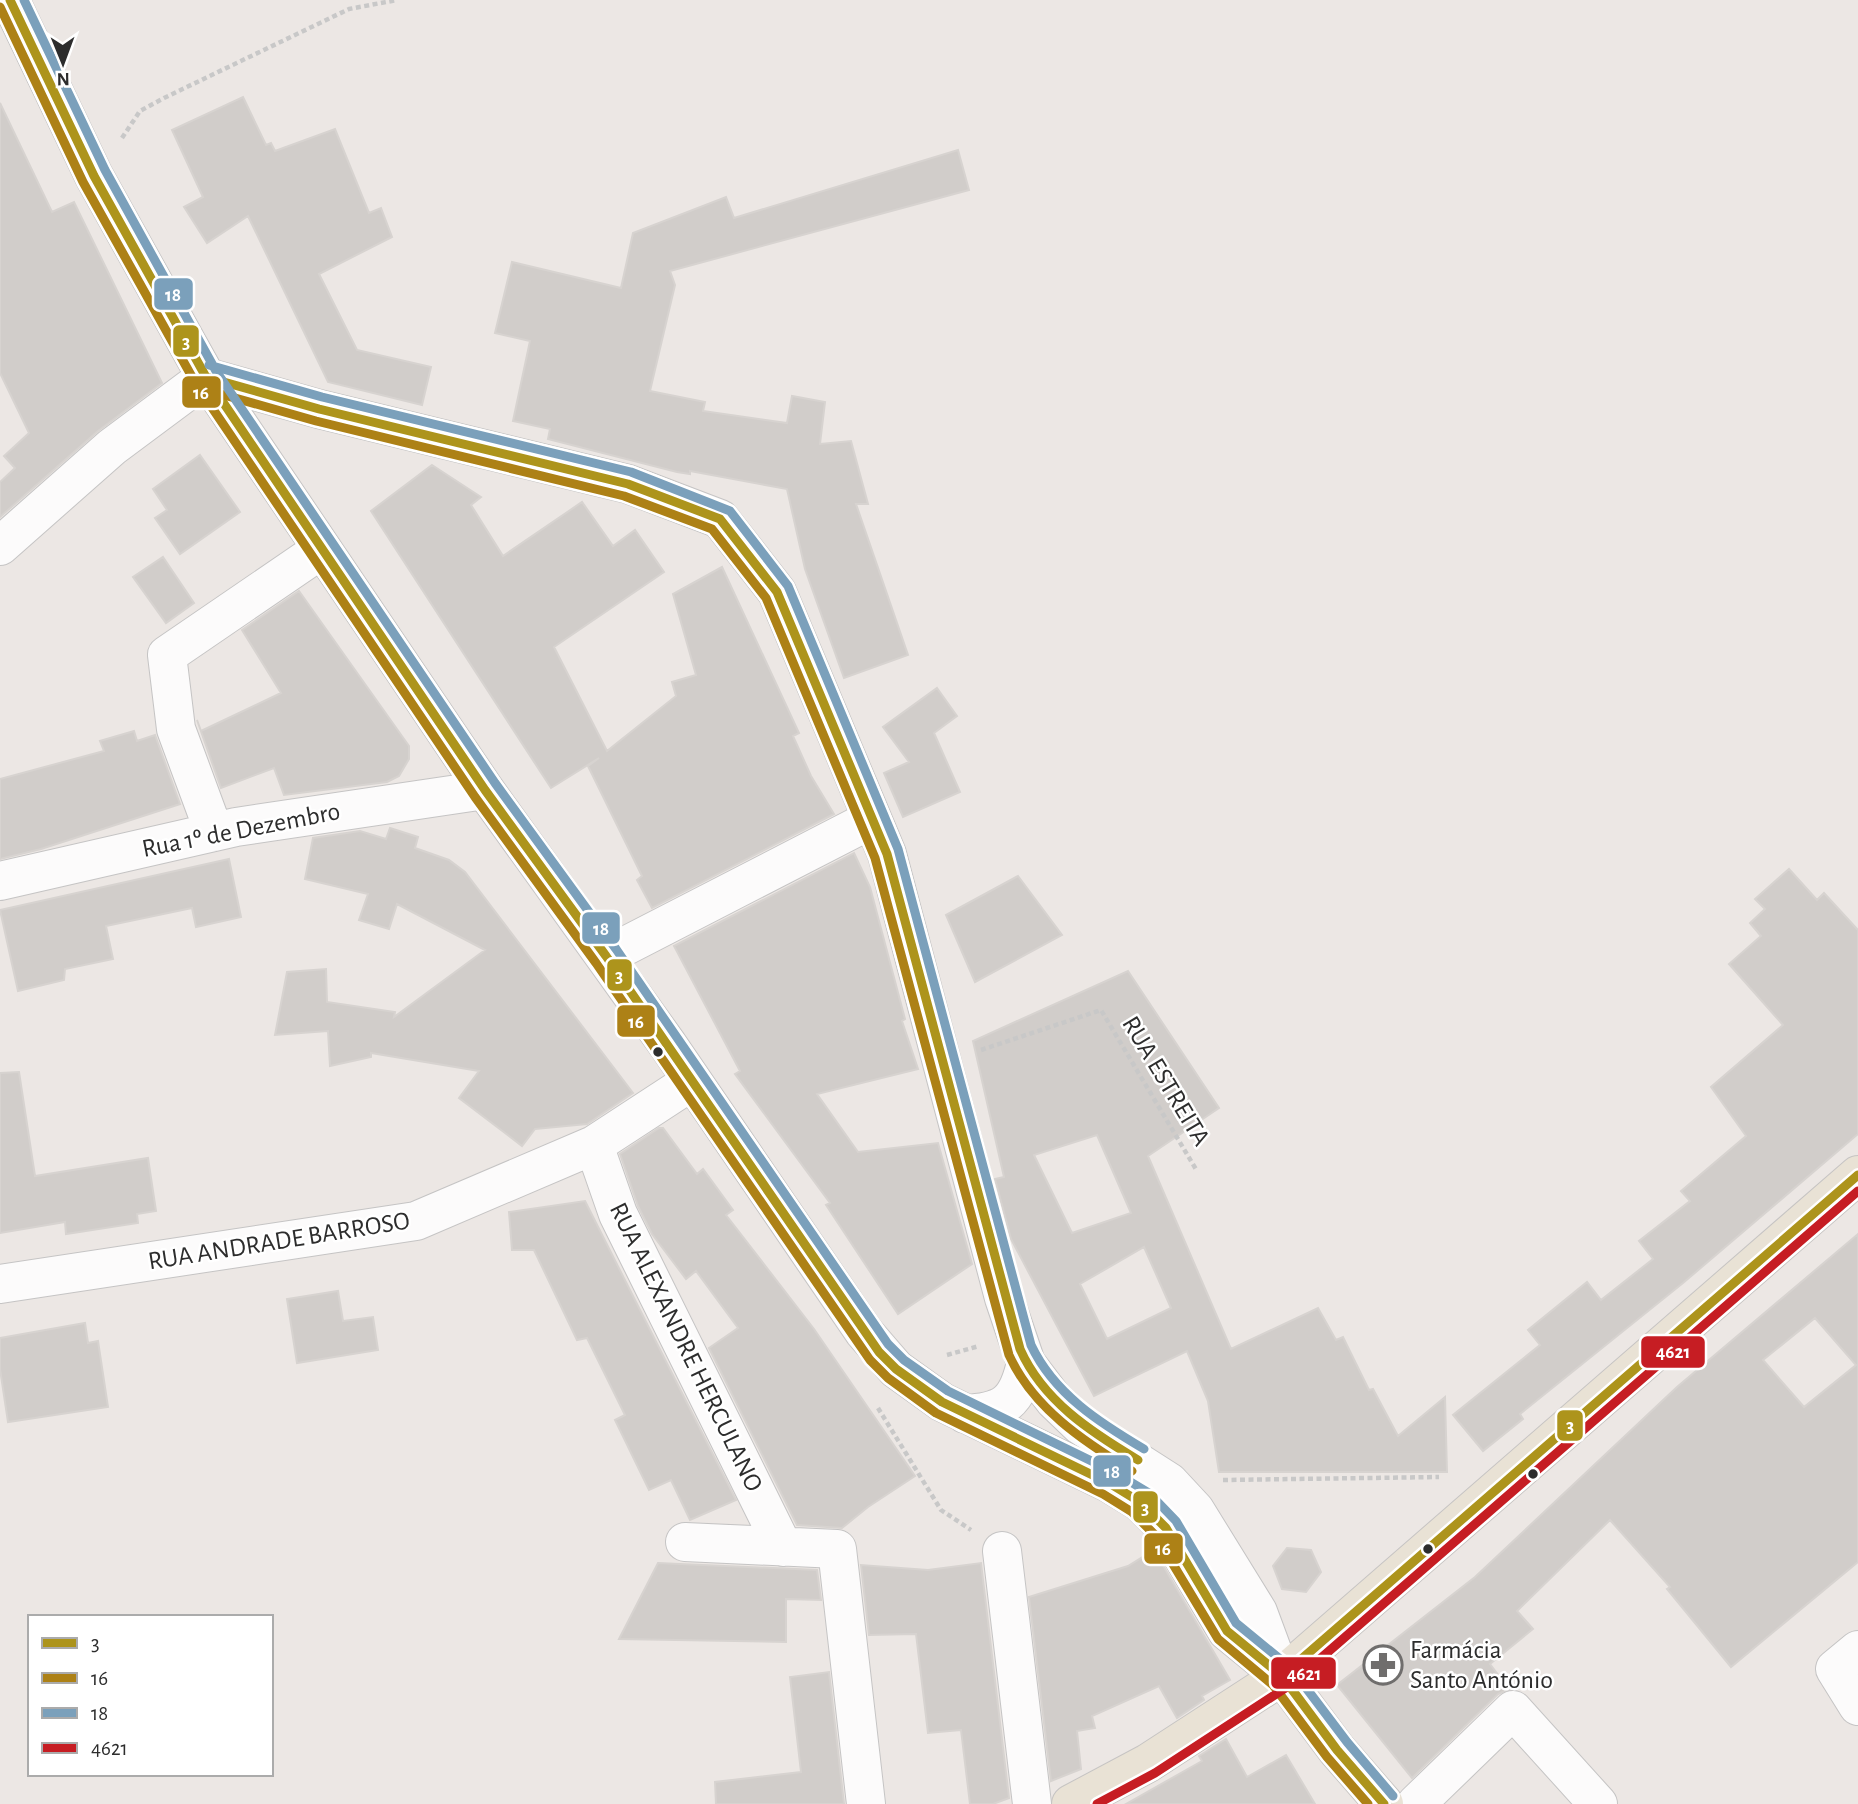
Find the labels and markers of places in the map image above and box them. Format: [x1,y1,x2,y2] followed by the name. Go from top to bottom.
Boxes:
[651,1045,665,1059] unlabelled marker
[1526,1467,1540,1481] unlabelled marker
[1421,1542,1435,1556] unlabelled marker
[1410,1637,1553,1693] place label: Farmácia Santo António
[1362,1644,1404,1686] pharmacy icon: Farmácia Santo António

